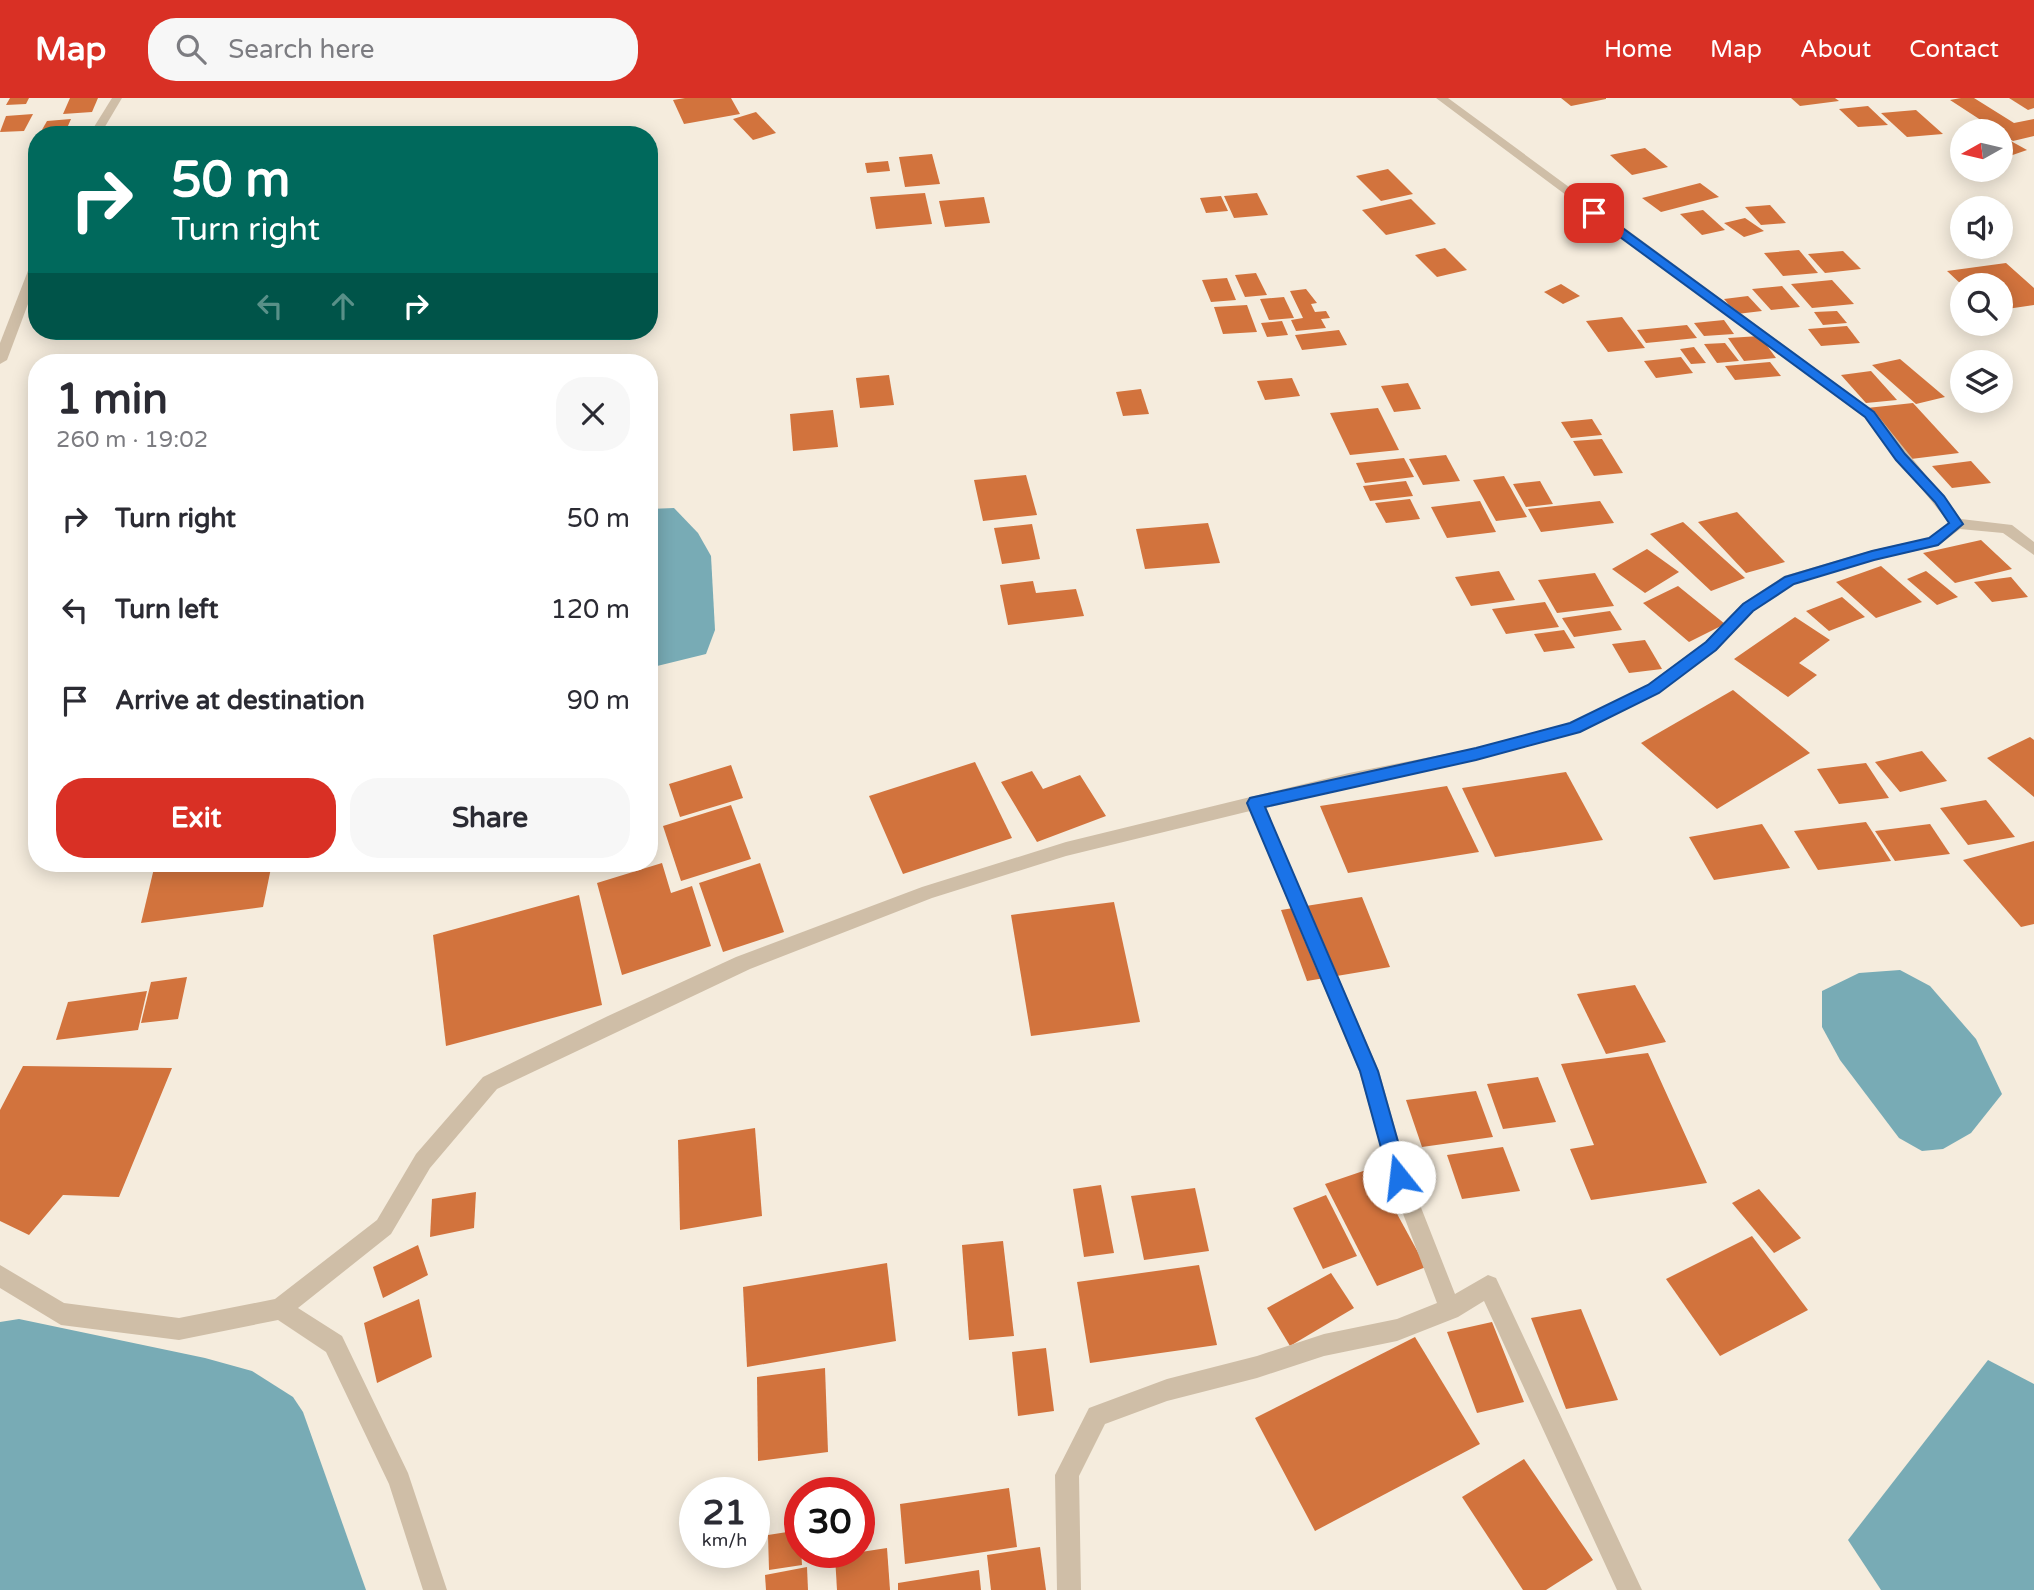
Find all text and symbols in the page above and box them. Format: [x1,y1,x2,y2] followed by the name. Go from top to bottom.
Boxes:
[148,18,638,81] search box
[35,30,106,69] text: Map
[172,30,210,68] icon: search
[228,34,374,65] text: Search here
[1604,35,1672,64] text: Home
[1710,35,1762,64] text: Map
[1800,35,1871,64] text: About
[1909,35,1999,64] text: Contact
[1950,119,2012,182] north arrow
[1950,119,2013,413] map controls
[171,151,290,210] text: 50 m
[56,154,147,245] icon: right
[1564,183,1624,243] pin
[1575,194,1613,232] icon: arrive
[1950,196,2013,259] button: sound
[171,211,320,249] text: Turn right
[1950,273,2013,336] button: search
[251,287,289,325] icon: left
[324,287,362,325] icon: ahead
[397,287,435,325] icon: right
[1950,350,2013,413] button: layers
[56,374,168,425] text: 1 min
[556,377,630,451] button: close
[56,426,208,454] text: 260 m · 19:02
[56,500,94,538] icon: right
[115,503,236,534] text: Turn right
[567,503,630,534] text: 50 m
[56,591,94,629] icon: left
[115,594,218,625] text: Turn left
[550,594,630,625] text: 120 m
[56,682,94,720] icon: arrive
[115,685,365,716] text: Arrive at destination
[567,685,630,716] text: 90 m
[56,778,336,858] button: Exit
[350,778,630,858] button: Share
[1362,1140,1436,1214] position arrow
[784,1477,875,1568] speed limit sign: 30
[703,1492,746,1534] text: 21
[702,1529,747,1551] text: km/h

